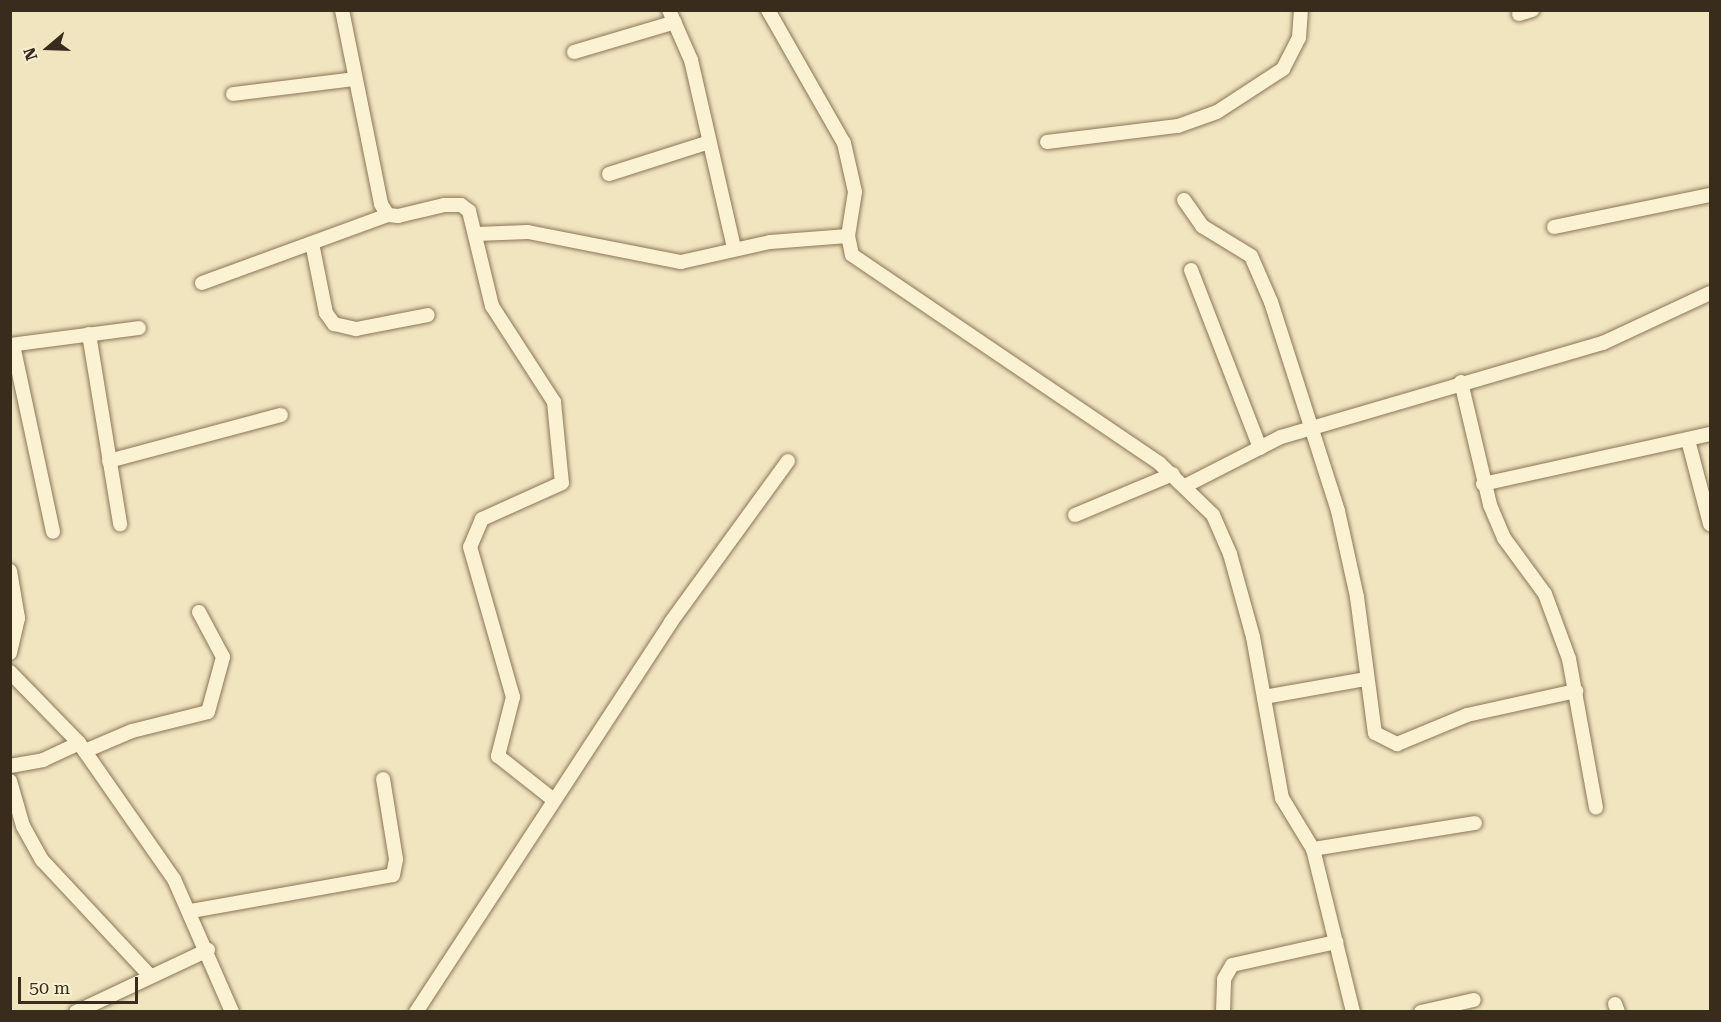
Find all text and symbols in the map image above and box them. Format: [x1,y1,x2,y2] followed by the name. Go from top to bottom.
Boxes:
[18,18,78,78] north arrow
[20,45,41,63] text: N
[21,965,141,1003] scale bar
[29,977,70,998] text: 50 m

